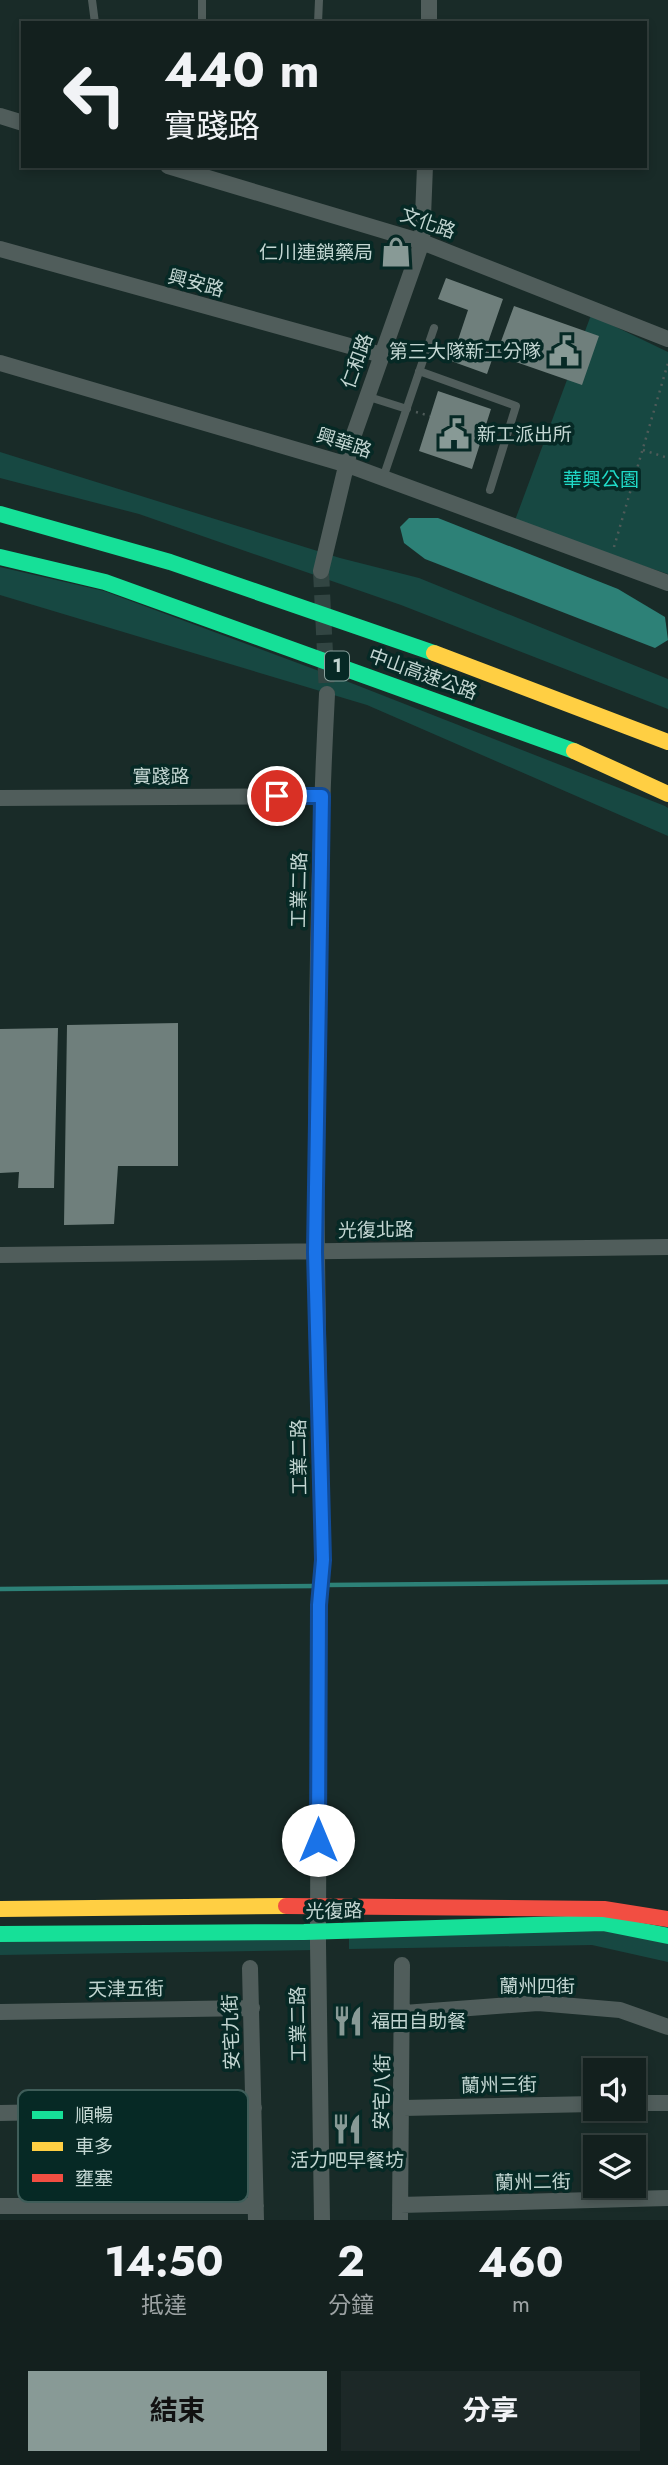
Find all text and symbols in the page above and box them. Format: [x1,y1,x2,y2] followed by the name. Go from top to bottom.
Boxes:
[164,35,320,105] text: 440 m
[49,49,140,140] icon: left
[164,103,260,149] text: 實踐路
[397,201,459,245] street label: 文化路
[379,235,413,269] shop icon: 仁川連鎖藥局
[259,239,373,266] place label: 仁川連鎖藥局
[165,263,227,303] street label: 興安路
[335,330,379,392] street label: 仁和路
[547,334,581,368] public building icon: 第三大隊新工分隊
[389,338,541,365] place label: 第三大隊新工分隊
[437,417,471,451] public building icon: 新工派出所
[313,421,375,465] street label: 興華路
[477,421,572,448] place label: 新工派出所
[563,466,639,493] park label: 華興公園
[365,642,481,706] street label: 中山高速公路
[325,652,349,680] road number: 1
[132,763,190,790] street label: 實踐路
[247,766,307,826] pin
[258,777,296,815] icon: arrive
[285,852,313,928] street label: 工業二路
[338,1216,414,1244] street label: 光復北路
[285,1419,313,1495] street label: 工業二路
[281,1803,355,1877] position arrow
[305,1897,363,1925] street label: 光復路
[499,1973,575,2000] street label: 蘭州四街
[88,1975,164,2003] street label: 天津五街
[284,1986,312,2062] street label: 工業二路
[216,1994,246,2070] street label: 安宅九街
[331,2004,365,2038] restaurant icon: 福田自助餐
[371,2008,466,2035] place label: 福田自助餐
[368,2054,396,2130] street label: 安宅八街
[583,2058,646,2198] map controls
[583,2058,646,2121] button: sound
[461,2071,537,2099] street label: 蘭州三街
[18,2090,248,2202] legend
[75,2102,113,2129] text: 順暢
[330,2112,364,2146] restaurant icon: 活力吧早餐坊
[75,2133,113,2160] text: 車多
[583,2135,646,2198] button: layers
[290,2147,404,2174] place label: 活力吧早餐坊
[75,2165,113,2192] text: 壅塞
[495,2168,571,2196] street label: 蘭州二街
[104,2231,224,2292] text: 14:50
[337,2231,365,2292] text: 2
[478,2232,564,2293] text: 460
[512,2287,530,2321] text: m
[141,2288,187,2322] text: 抵達
[328,2288,374,2322] text: 分鐘
[28,2371,327,2451] button: 結束
[341,2371,640,2451] button: 分享

